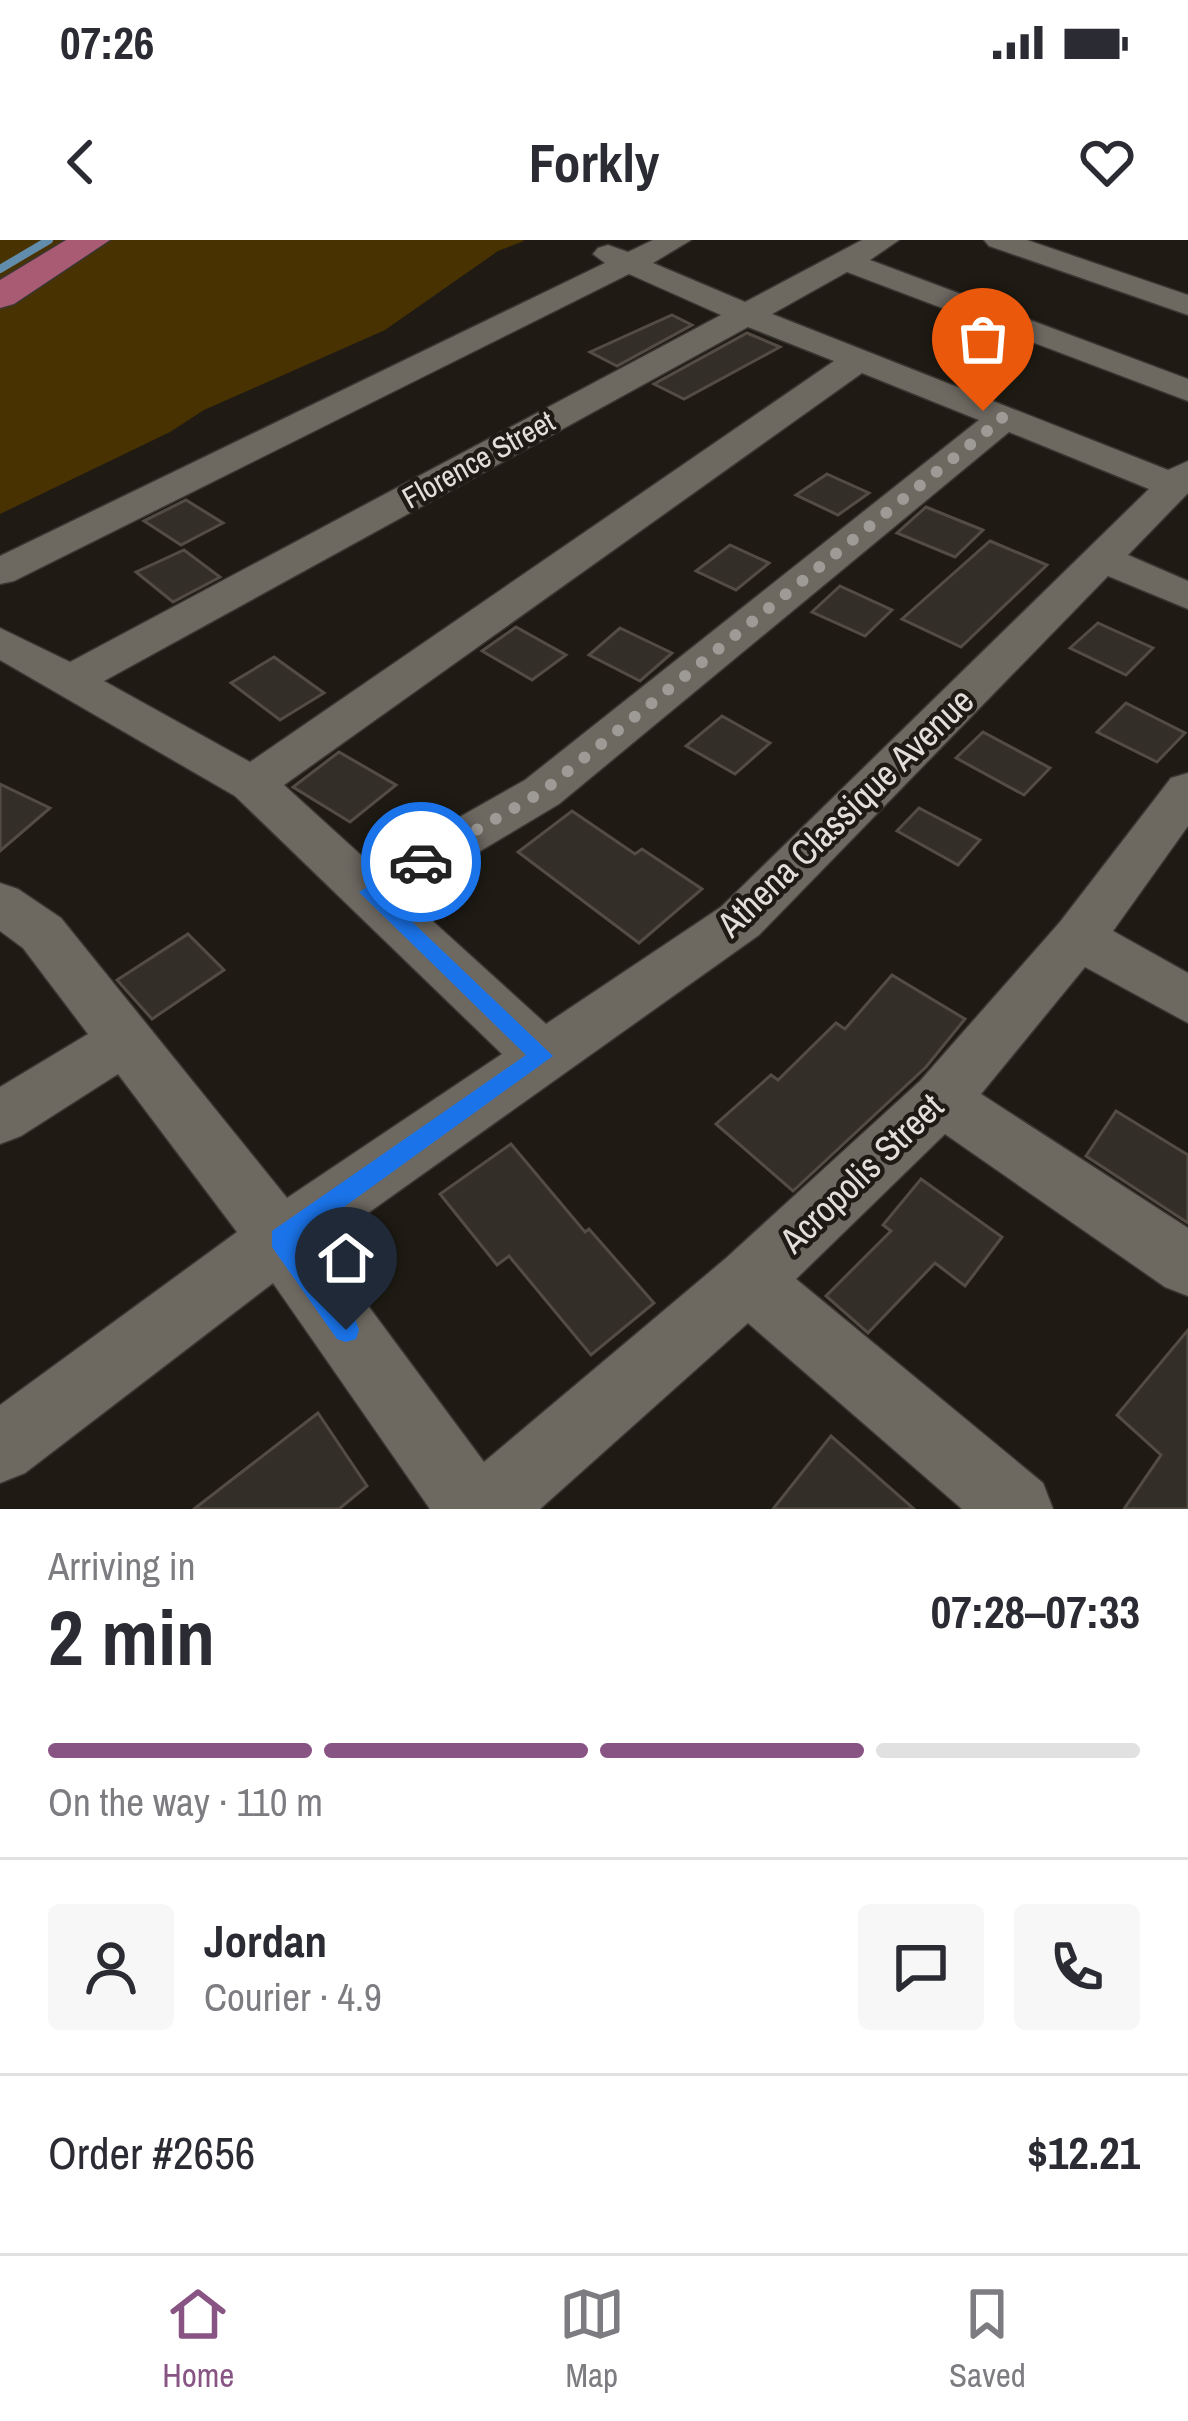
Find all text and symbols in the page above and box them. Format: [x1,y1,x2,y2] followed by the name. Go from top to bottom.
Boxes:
[60,12,154,73] text: 07:26
[529,126,659,199] text: Forkly
[48,129,114,195] icon: back
[1074,129,1140,195] icon: heart
[932,288,1034,411] pin
[950,306,1016,372] icon: bag
[395,401,561,517] street label: Florence Street
[706,677,984,948] street label: Athena Classique Avenue
[361,802,481,922] courier
[388,829,454,895] icon: car
[768,1083,953,1264] street label: Acropolis Street
[295,1207,397,1330] pin
[313,1225,379,1291] icon: home
[48,1540,196,1592] text: Arriving in
[931,1581,1140,1642] text: 07:28–07:33
[48,1584,215,1689] text: 2 min
[48,1776,323,1828] text: On the way · 110 m
[48,1904,174,2030] button: person
[858,1904,984,2030] button: chat
[1014,1904,1140,2030] button: phone
[204,1910,327,1971] text: Jordan
[204,1971,382,2023] text: Courier · 4.9
[48,2122,255,2183] text: Order #2656
[1027,2122,1140,2183] text: $12.21
[162,2281,234,2397] tab: Home
[559,2281,625,2397] tab: Map
[949,2281,1026,2397] tab: Saved

